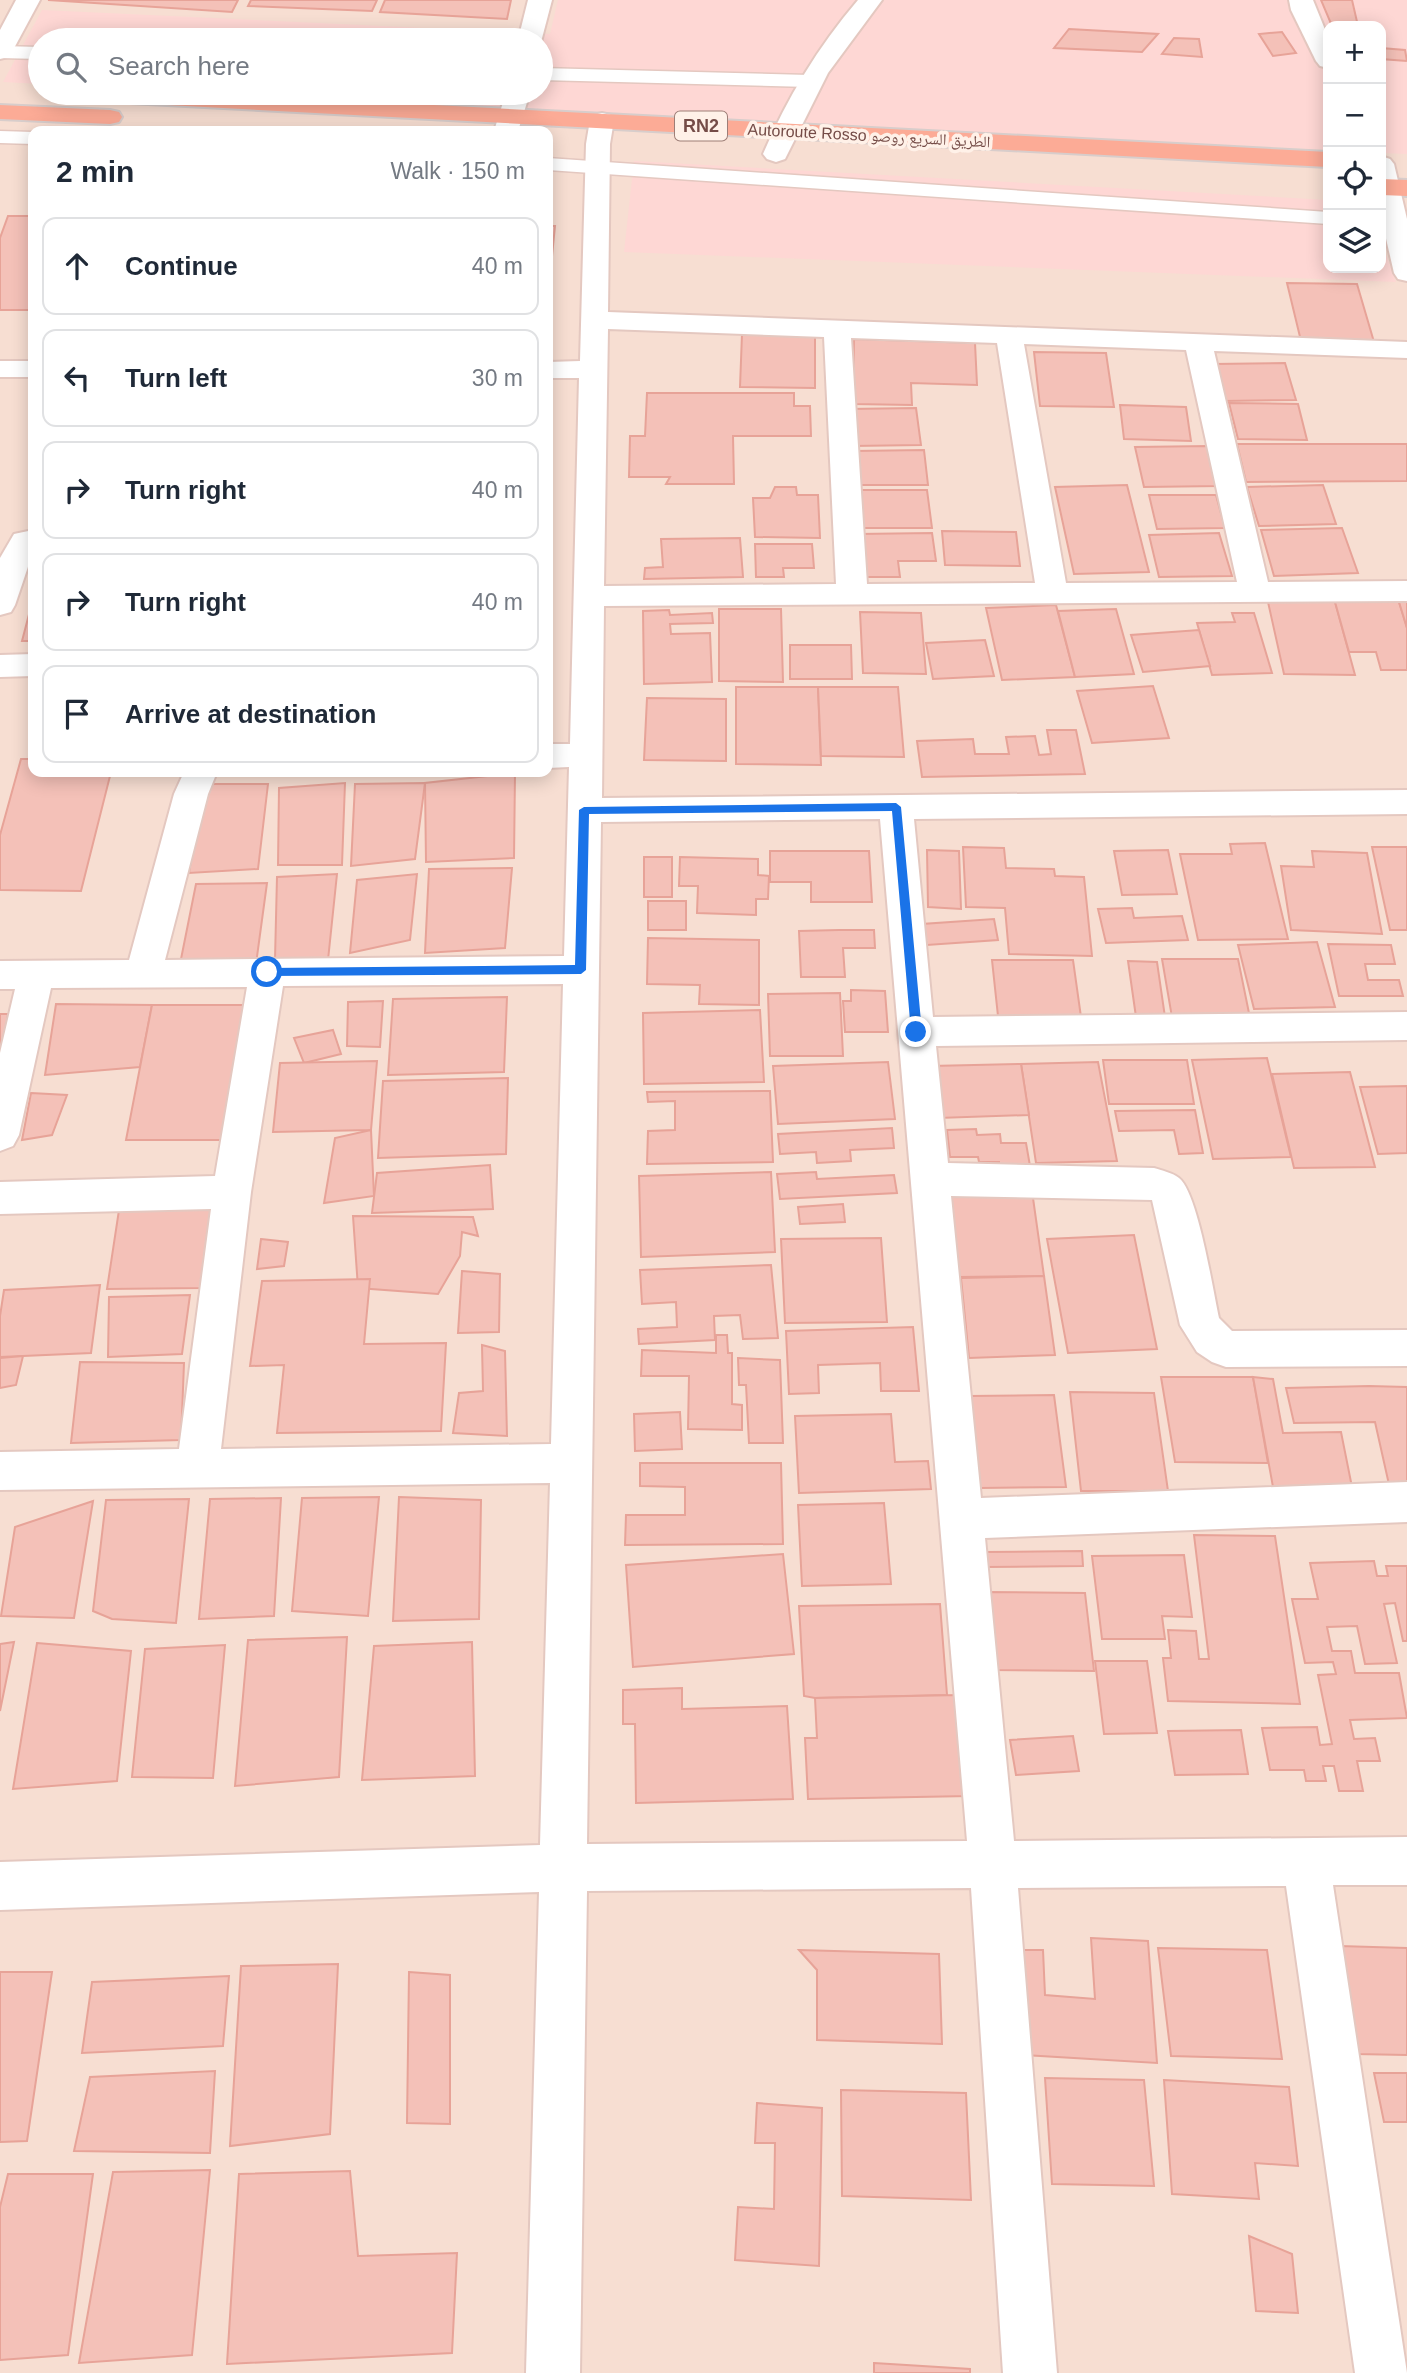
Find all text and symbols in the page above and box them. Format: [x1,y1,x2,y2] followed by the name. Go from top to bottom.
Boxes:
[1323,21,1386,273] map controls
[1323,21,1386,84] button: +
[28,28,553,105] search box
[52,48,90,86] icon: search
[108,51,250,81] text: Search here
[1323,84,1386,147] button: −
[675,112,727,140] road number: RN2
[747,121,991,152] street label: Autoroute Rosso الطريق السريع روصو
[1323,147,1386,210] button: locate
[56,155,134,188] text: 2 min
[390,158,525,184] text: Walk · 150 m
[1323,210,1386,273] button: layers
[58,247,96,285] icon: ahead
[125,251,238,281] text: Continue
[472,253,523,279] text: 40 m
[58,359,96,397] icon: left
[125,363,227,393] text: Turn left
[472,365,523,391] text: 30 m
[58,471,96,509] icon: right
[125,475,246,505] text: Turn right
[472,477,523,503] text: 40 m
[58,583,96,621] icon: right
[125,587,246,617] text: Turn right
[472,589,523,615] text: 40 m
[58,695,96,733] icon: arrive
[125,699,376,729] text: Arrive at destination
[251,956,282,987] route start
[900,1016,931,1047] route end

